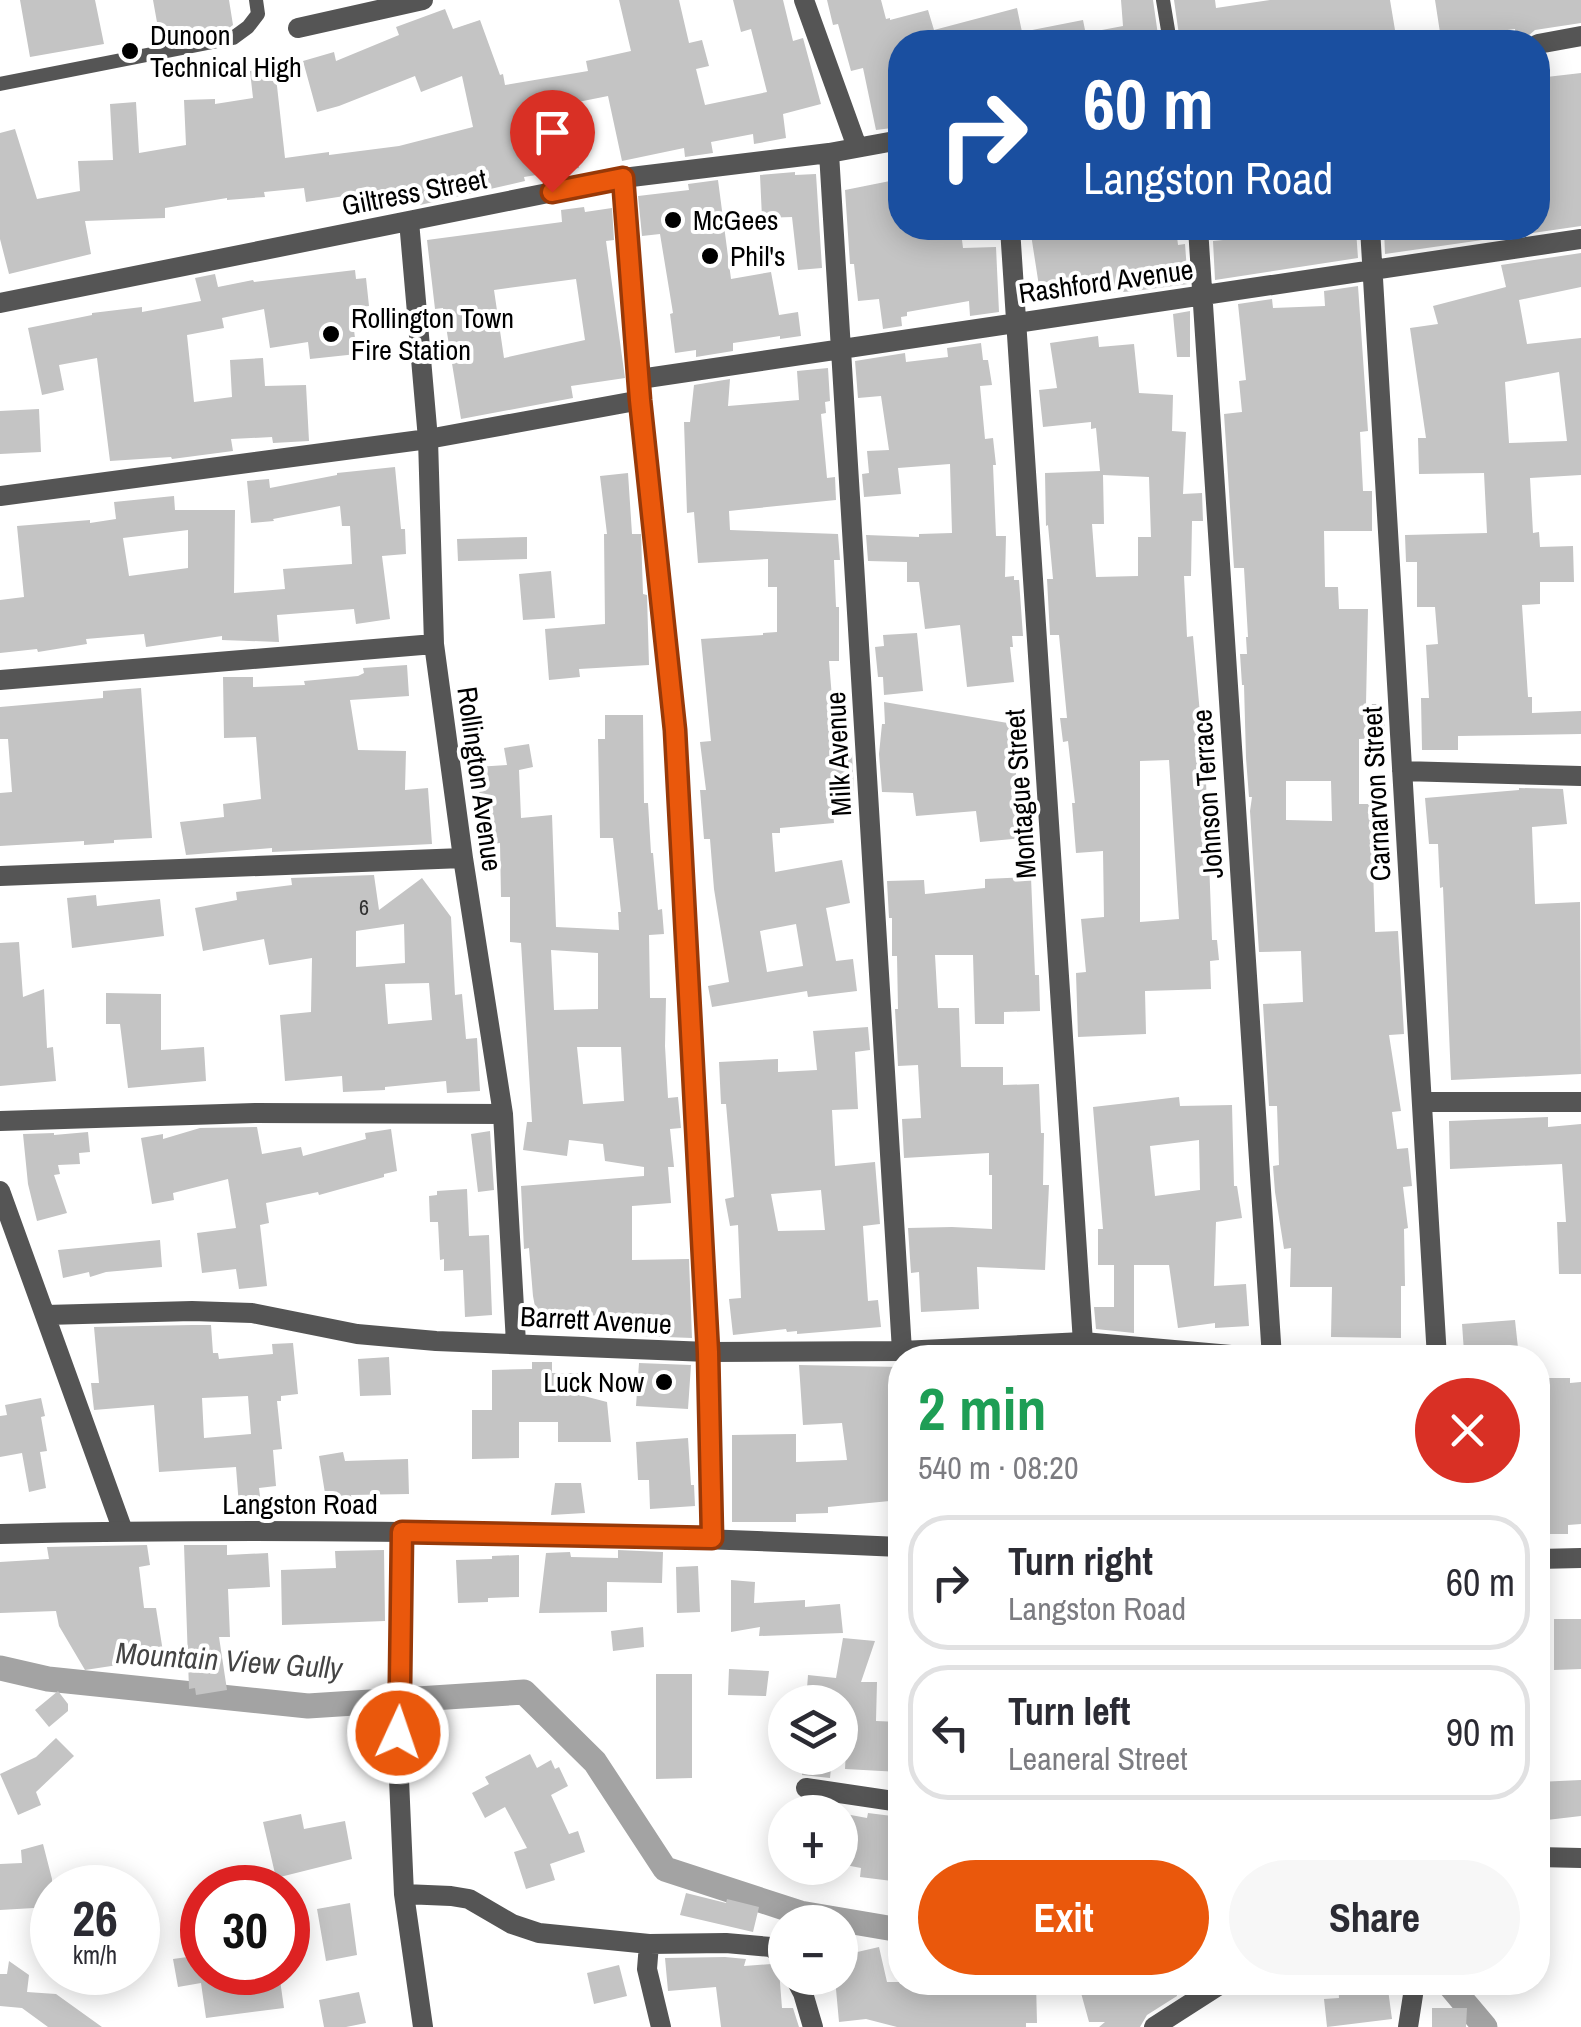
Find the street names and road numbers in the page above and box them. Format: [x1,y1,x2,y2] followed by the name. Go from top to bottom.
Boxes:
[338,159,490,225] street label: Giltress Street
[1016,250,1196,312] street label: Rashford Avenue
[448,684,512,874] street label: Rollington Avenue
[816,691,860,817] street label: Milk Avenue
[1352,706,1400,882] street label: Carnarvon Street
[995,708,1045,880] street label: Montague Street
[1182,708,1232,880] street label: Johnson Terrace
[519,1297,673,1343] street label: Barrett Avenue
[222,1485,378,1523] street label: Langston Road

